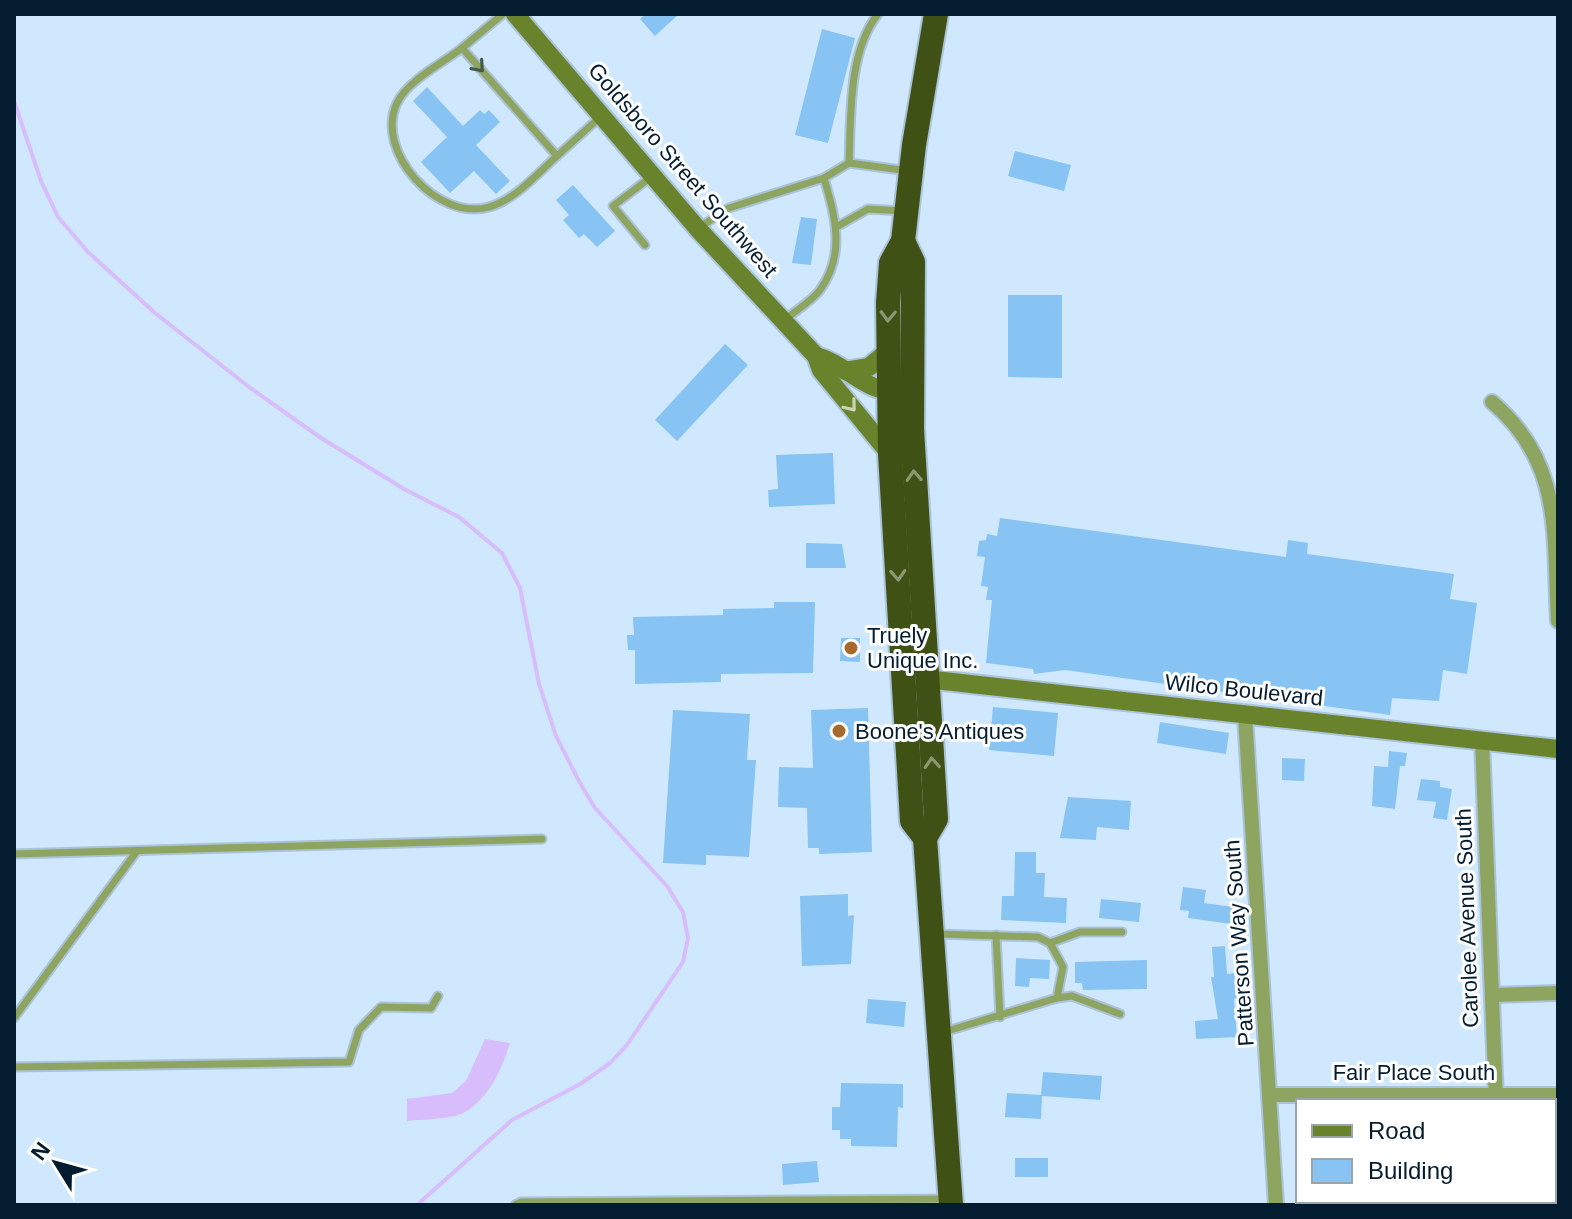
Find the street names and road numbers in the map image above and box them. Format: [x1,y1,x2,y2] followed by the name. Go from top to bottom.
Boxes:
[583,58,783,282] street label: Goldsboro Street Southwest
[1164,669,1324,711] street label: Wilco Boulevard
[1451,808,1483,1028] street label: Carolee Avenue South
[1219,839,1259,1047] street label: Patterson Way South
[1333,1060,1495,1085] street label: Fair Place South

